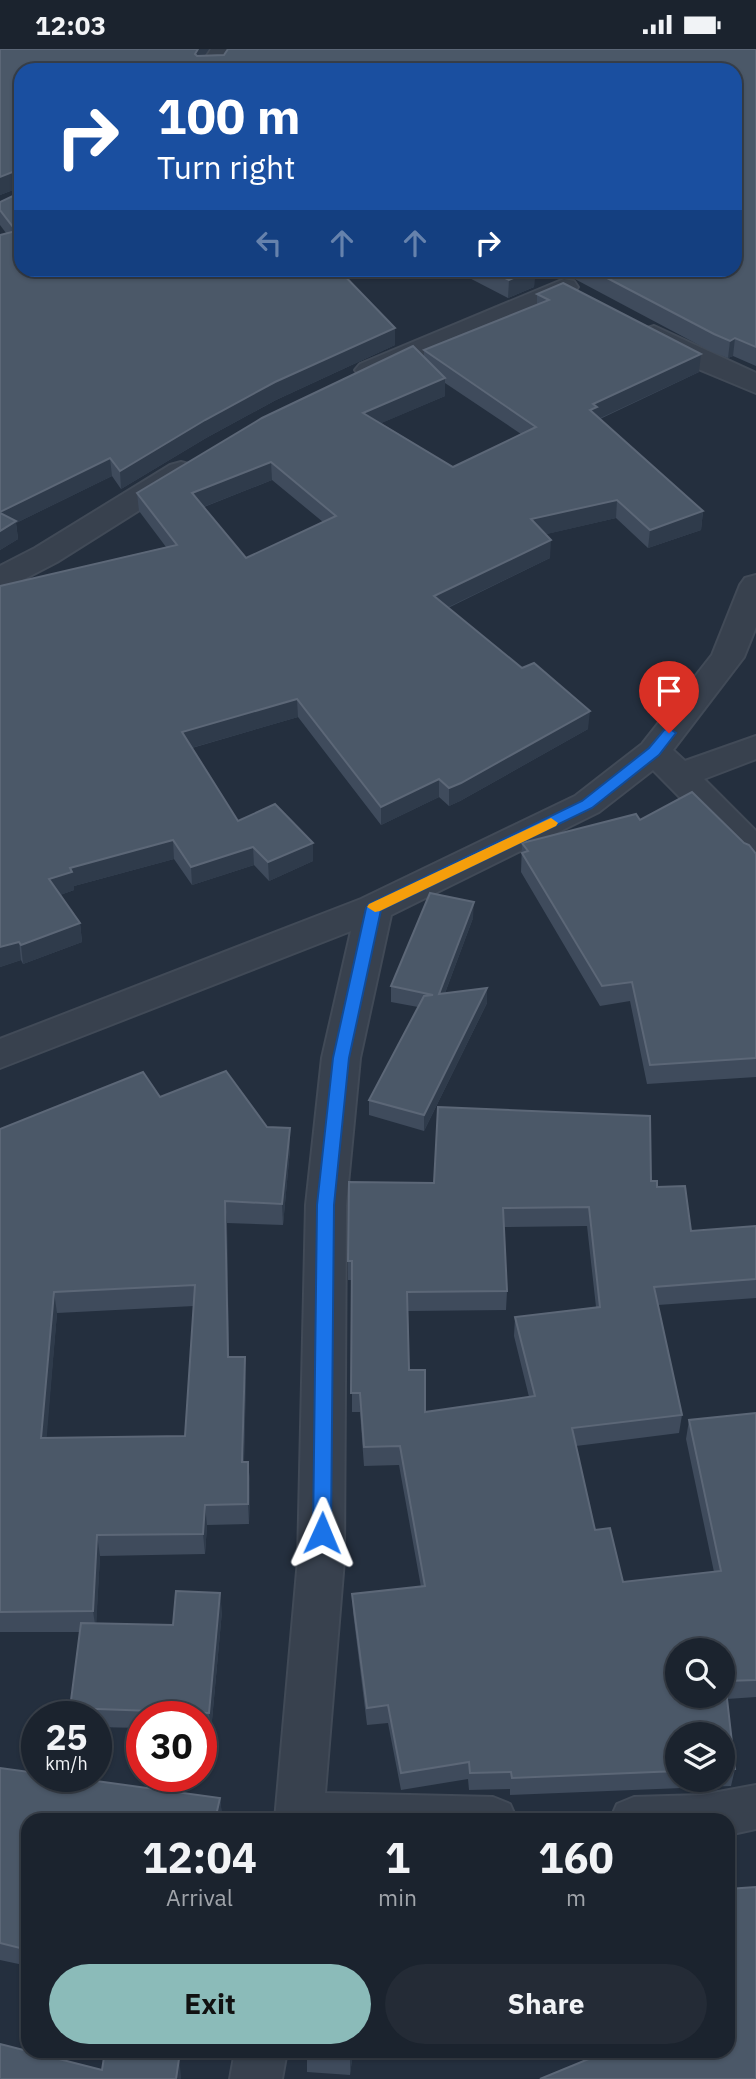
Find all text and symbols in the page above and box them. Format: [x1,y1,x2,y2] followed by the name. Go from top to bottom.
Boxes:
[35,8,106,42] text: 12:03
[157,84,301,147] text: 100 m
[42,91,133,182] icon: right
[157,146,295,188] text: Turn right
[250,224,288,262] icon: left
[323,224,361,262] icon: ahead
[396,224,434,262] icon: ahead
[469,224,507,262] icon: right
[639,661,699,733] pin
[650,672,688,710] icon: arrive
[285,1496,359,1570] position arrow
[665,1638,735,1792] map controls
[665,1638,735,1708] button: search
[126,1701,217,1792] speed limit sign: 30
[45,1714,88,1760] text: 25
[665,1722,735,1792] button: layers
[45,1752,88,1775] text: km/h
[142,1830,257,1885] text: 12:04
[385,1830,410,1885] text: 1
[538,1830,614,1885] text: 160
[166,1882,233,1912] text: Arrival
[378,1882,417,1912] text: min
[566,1882,586,1912] text: m
[49,1964,371,2044] button: Exit
[385,1964,707,2044] button: Share

